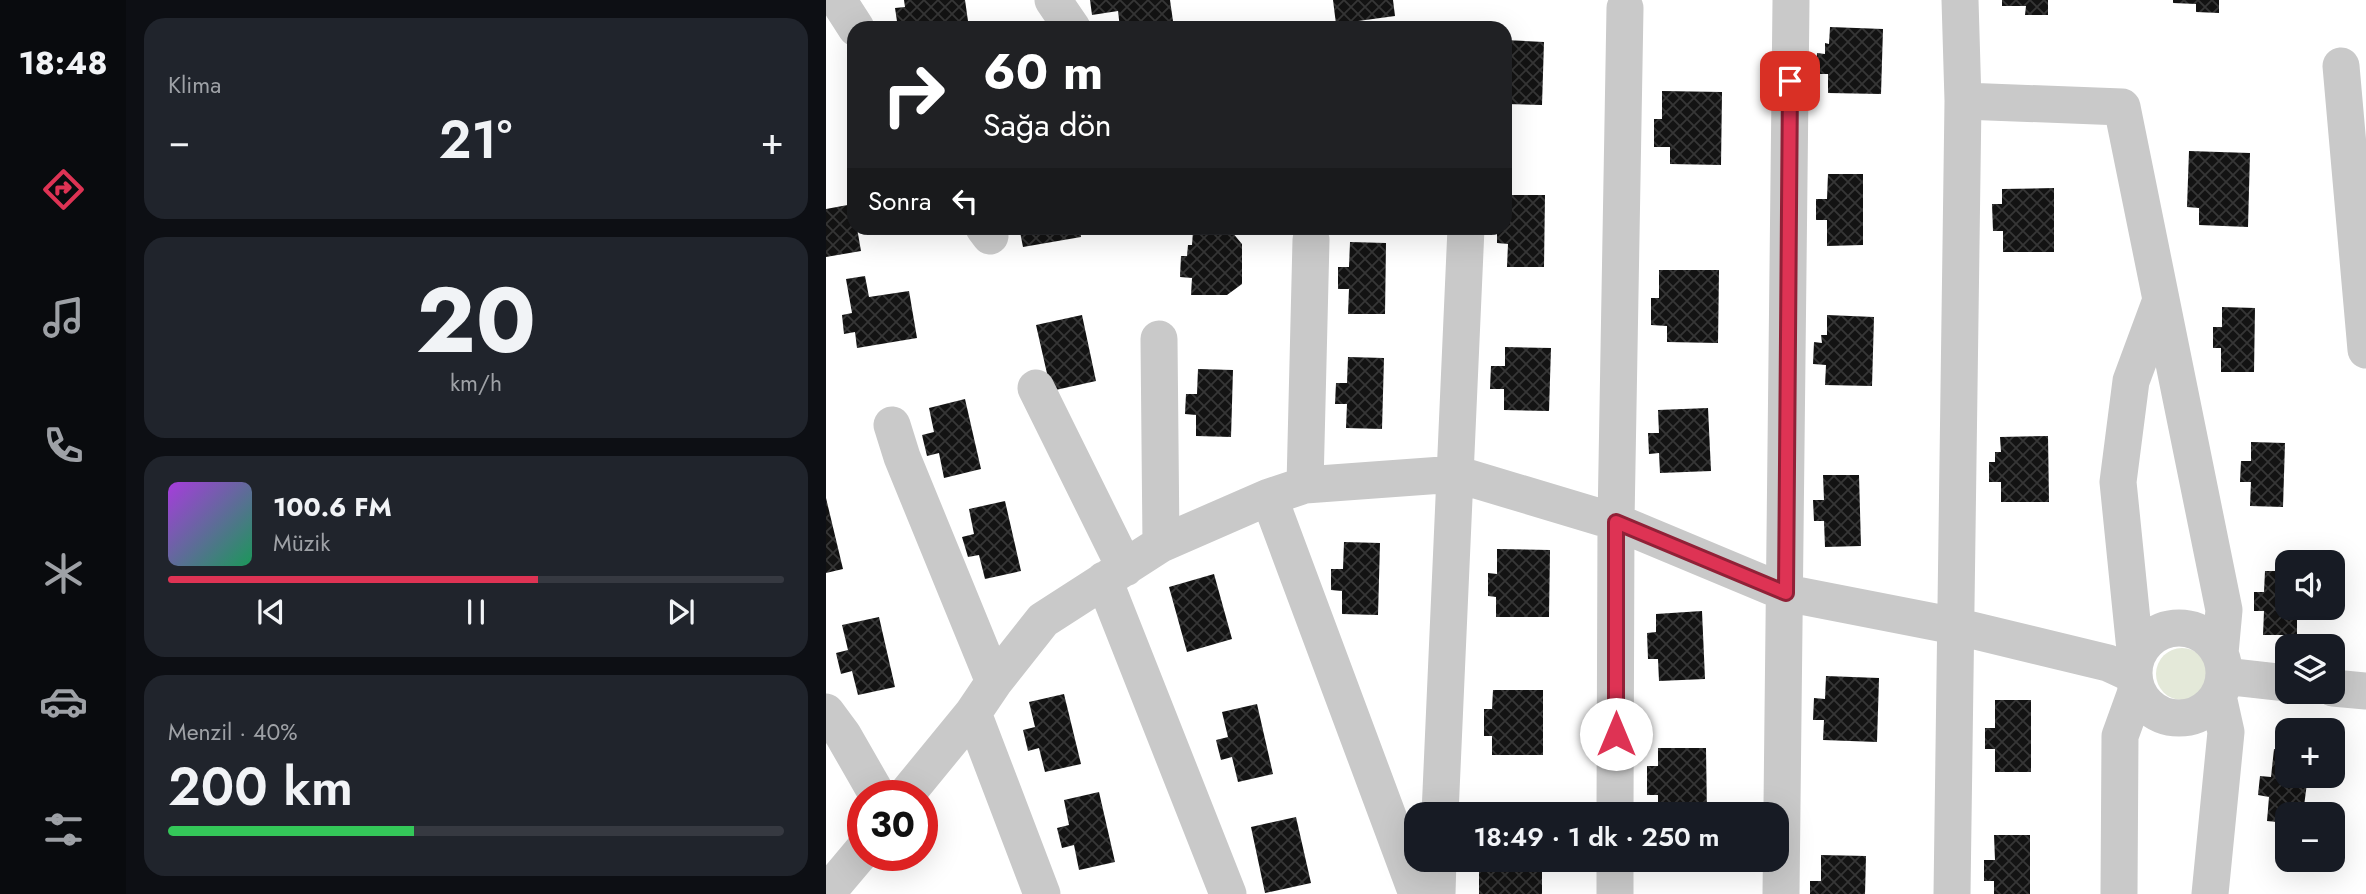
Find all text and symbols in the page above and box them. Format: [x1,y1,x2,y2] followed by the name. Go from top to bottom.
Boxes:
[983,37,1103,107] text: 60 m
[18,40,108,86] text: 18:48
[868,49,959,140] icon: right
[1760,51,1820,111] pin
[1771,62,1809,100] icon: arrive
[168,68,221,102] text: Klima
[439,102,512,178] text: 21°
[983,102,1112,148] text: Sağa dön
[168,113,190,168] text: −
[761,113,784,168] text: +
[39,165,88,214] icon: directions
[868,182,932,220] text: Sonra
[946,182,984,220] icon: left
[416,255,536,386] text: 20
[39,293,88,342] icon: music
[450,366,502,400] text: km/h
[39,421,88,470] icon: phone
[273,488,392,526] text: 100.6 FM
[273,526,330,560] text: Müzik
[39,549,88,598] icon: climate
[2275,550,2345,872] map controls
[2275,550,2345,620] button: sound
[252,593,290,631] icon: previous
[457,593,495,631] icon: pause
[662,593,700,631] icon: next
[2275,634,2345,704] button: layers
[39,677,88,726] icon: car
[1579,697,1653,771] position arrow
[168,715,298,749] text: Menzil · 40%
[2275,718,2345,788] button: +
[168,749,353,825] text: 200 km
[847,780,938,871] speed limit sign: 30
[2275,802,2345,872] button: −
[39,805,88,854] icon: filters
[1473,818,1720,856] text: 18:49 · 1 dk · 250 m

